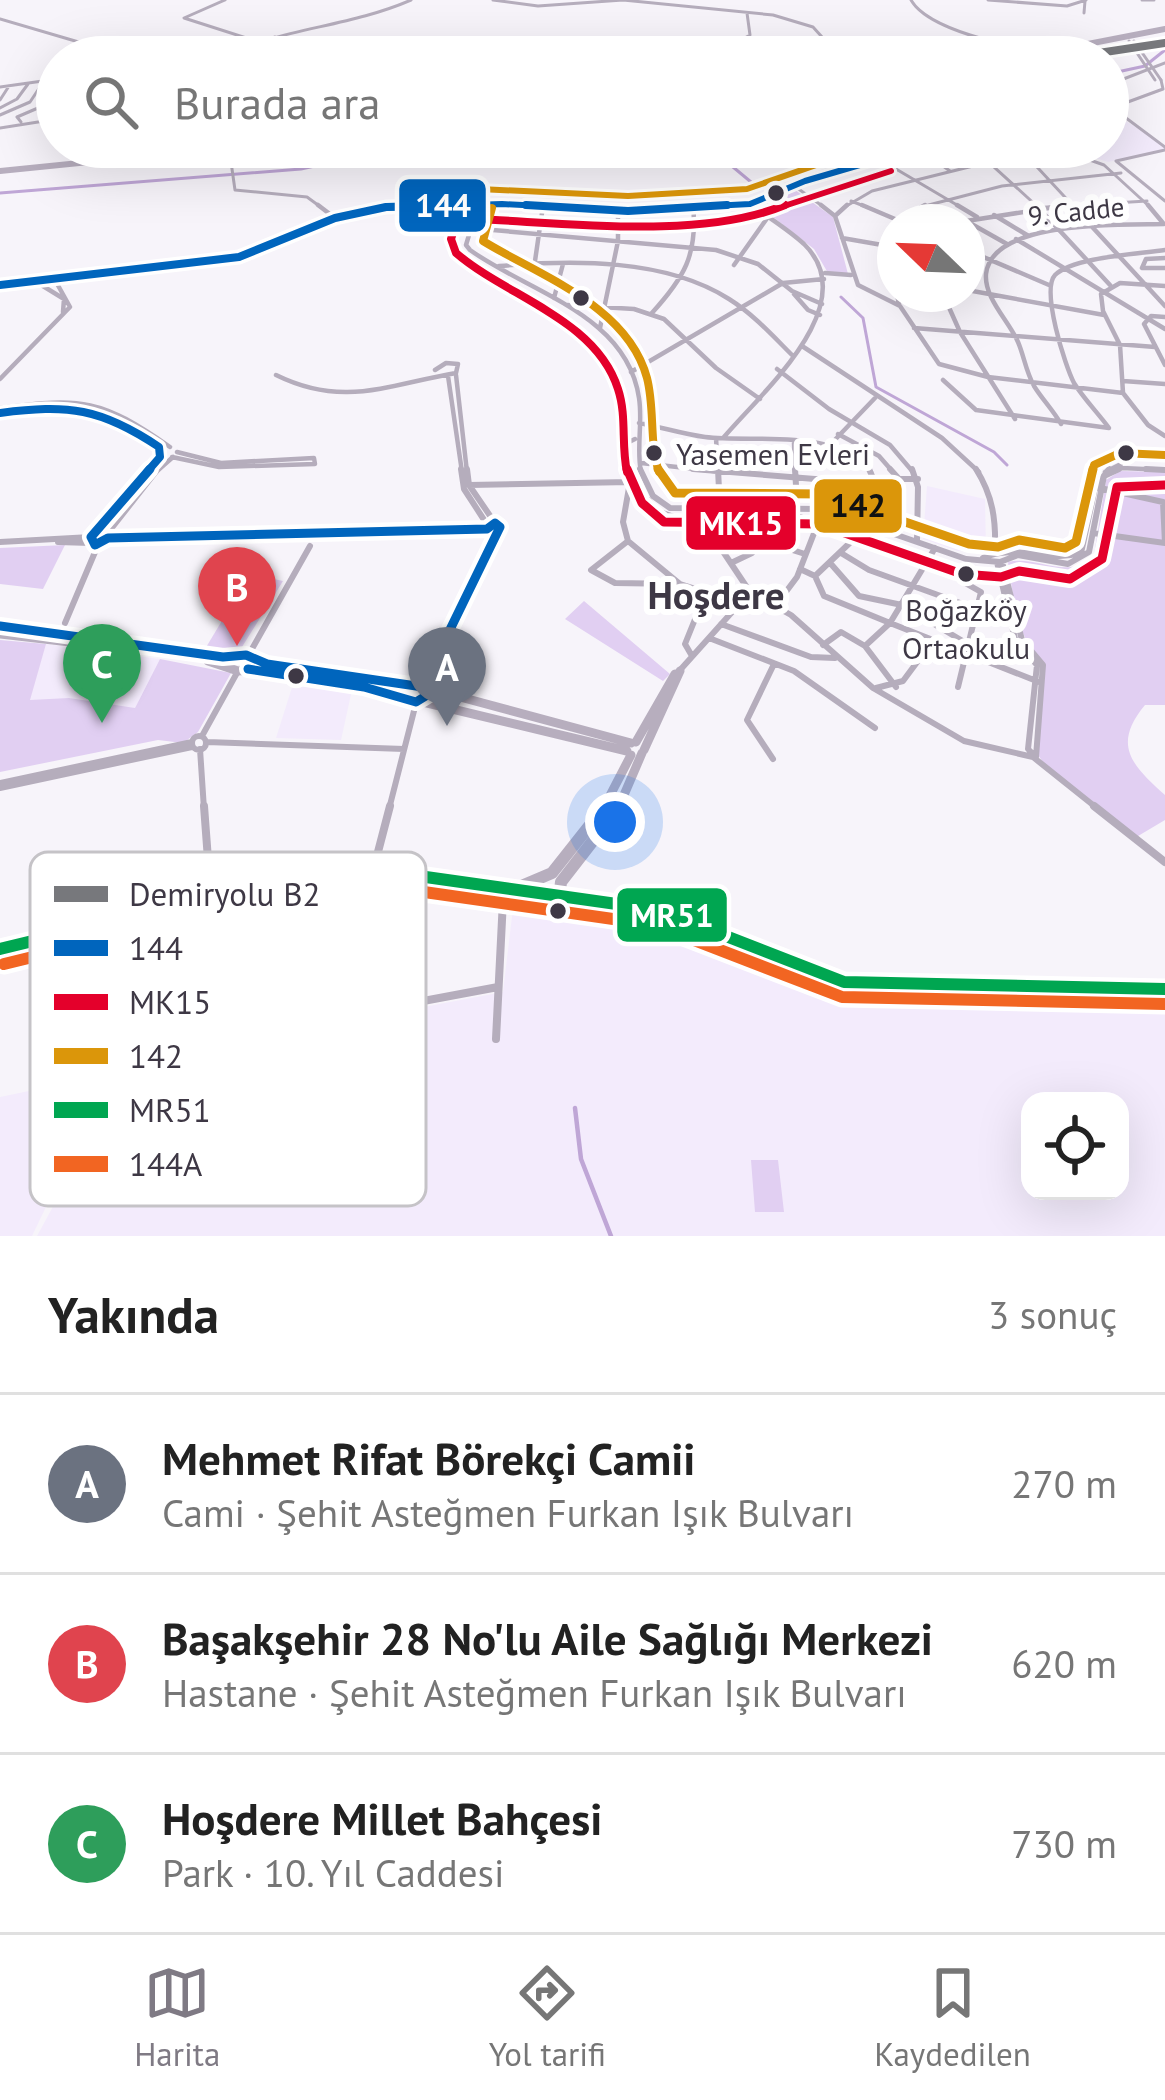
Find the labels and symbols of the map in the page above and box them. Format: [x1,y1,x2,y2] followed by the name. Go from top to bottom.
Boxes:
[397,177,488,234] line badge: 144
[765,182,787,204] unlabelled marker
[415,183,471,226] text: 144
[1026,189,1126,233] street label: 9. Cadde
[877,204,985,312] north arrow
[570,287,592,309] unlabelled marker
[676,434,870,473] place label: Yasemen Evleri
[643,442,665,464] marker: Yasemen Evleri
[1115,442,1137,464] unlabelled marker
[812,477,904,535] line badge: 142
[830,483,886,526] text: 142
[684,494,798,552] line badge: MK15
[699,501,783,544] text: MK15
[198,547,276,646] pin: B
[955,563,977,585] marker: Boğazköy Ortaokulu
[647,569,785,620] district label: Hoşdere
[902,590,1030,667] place label: Boğazköy Ortaokulu
[63,624,141,723] pin: C
[408,627,486,726] pin: A
[285,665,307,687] unlabelled marker
[585,792,645,852] your location
[30,852,426,1206] legend
[129,872,320,915] text: Demiryolu B2
[615,886,729,944] line badge: MR51
[630,893,714,936] text: MR51
[547,900,569,922] unlabelled marker
[129,926,183,969] text: 144
[129,980,211,1023] text: MK15
[129,1034,183,1077] text: 142
[129,1088,211,1131] text: MR51
[129,1142,203,1185] text: 144A

